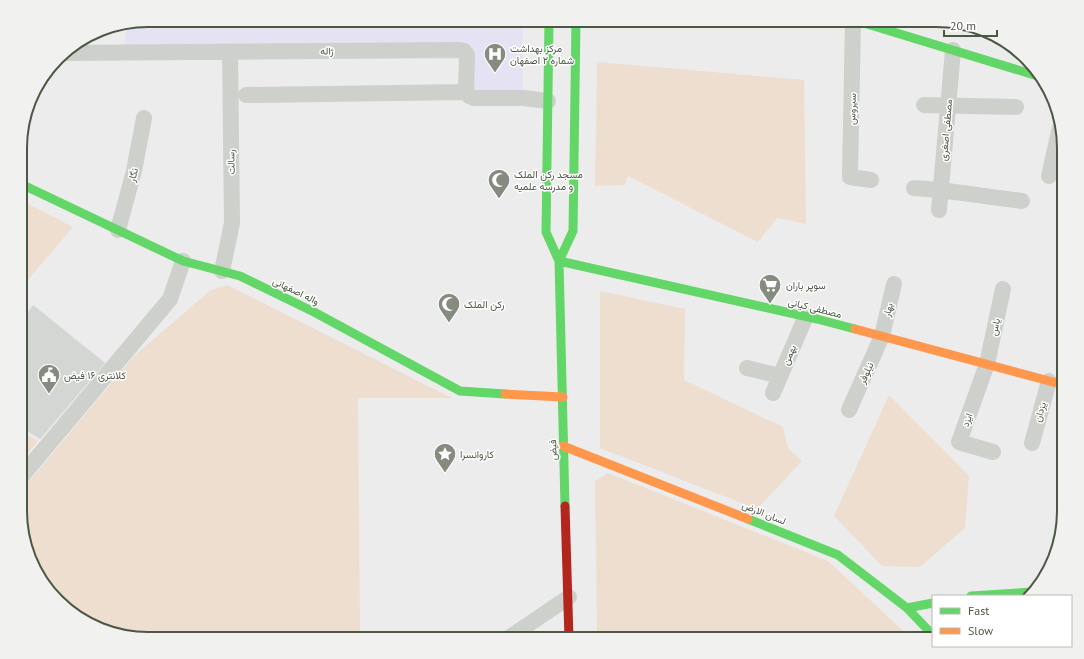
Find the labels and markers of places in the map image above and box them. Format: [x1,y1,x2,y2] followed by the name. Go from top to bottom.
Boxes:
[482,41,508,74] hospital icon: مرکز بهداشت شماره ۲ اصفهان
[510,42,574,67] place label: مرکز بهداشت شماره ۲ اصفهان
[486,167,512,200] mosque icon: مسجد رکن الملک و مدرسه علمیه
[514,168,583,193] place label: مسجد رکن الملک و مدرسه علمیه
[757,272,783,305] supermarket icon: سوپر باران
[786,279,826,293] place label: سوپر باران
[436,291,462,324] mosque icon: رکن الملک
[464,298,504,311] place label: رکن الملک
[36,362,62,395] public building icon: کلانتری ۱۶ فیض
[64,369,126,382] place label: کلانتری ۱۶ فیض
[432,441,458,474] place icon: کاروانسرا
[460,448,494,461] place label: کاروانسرا

